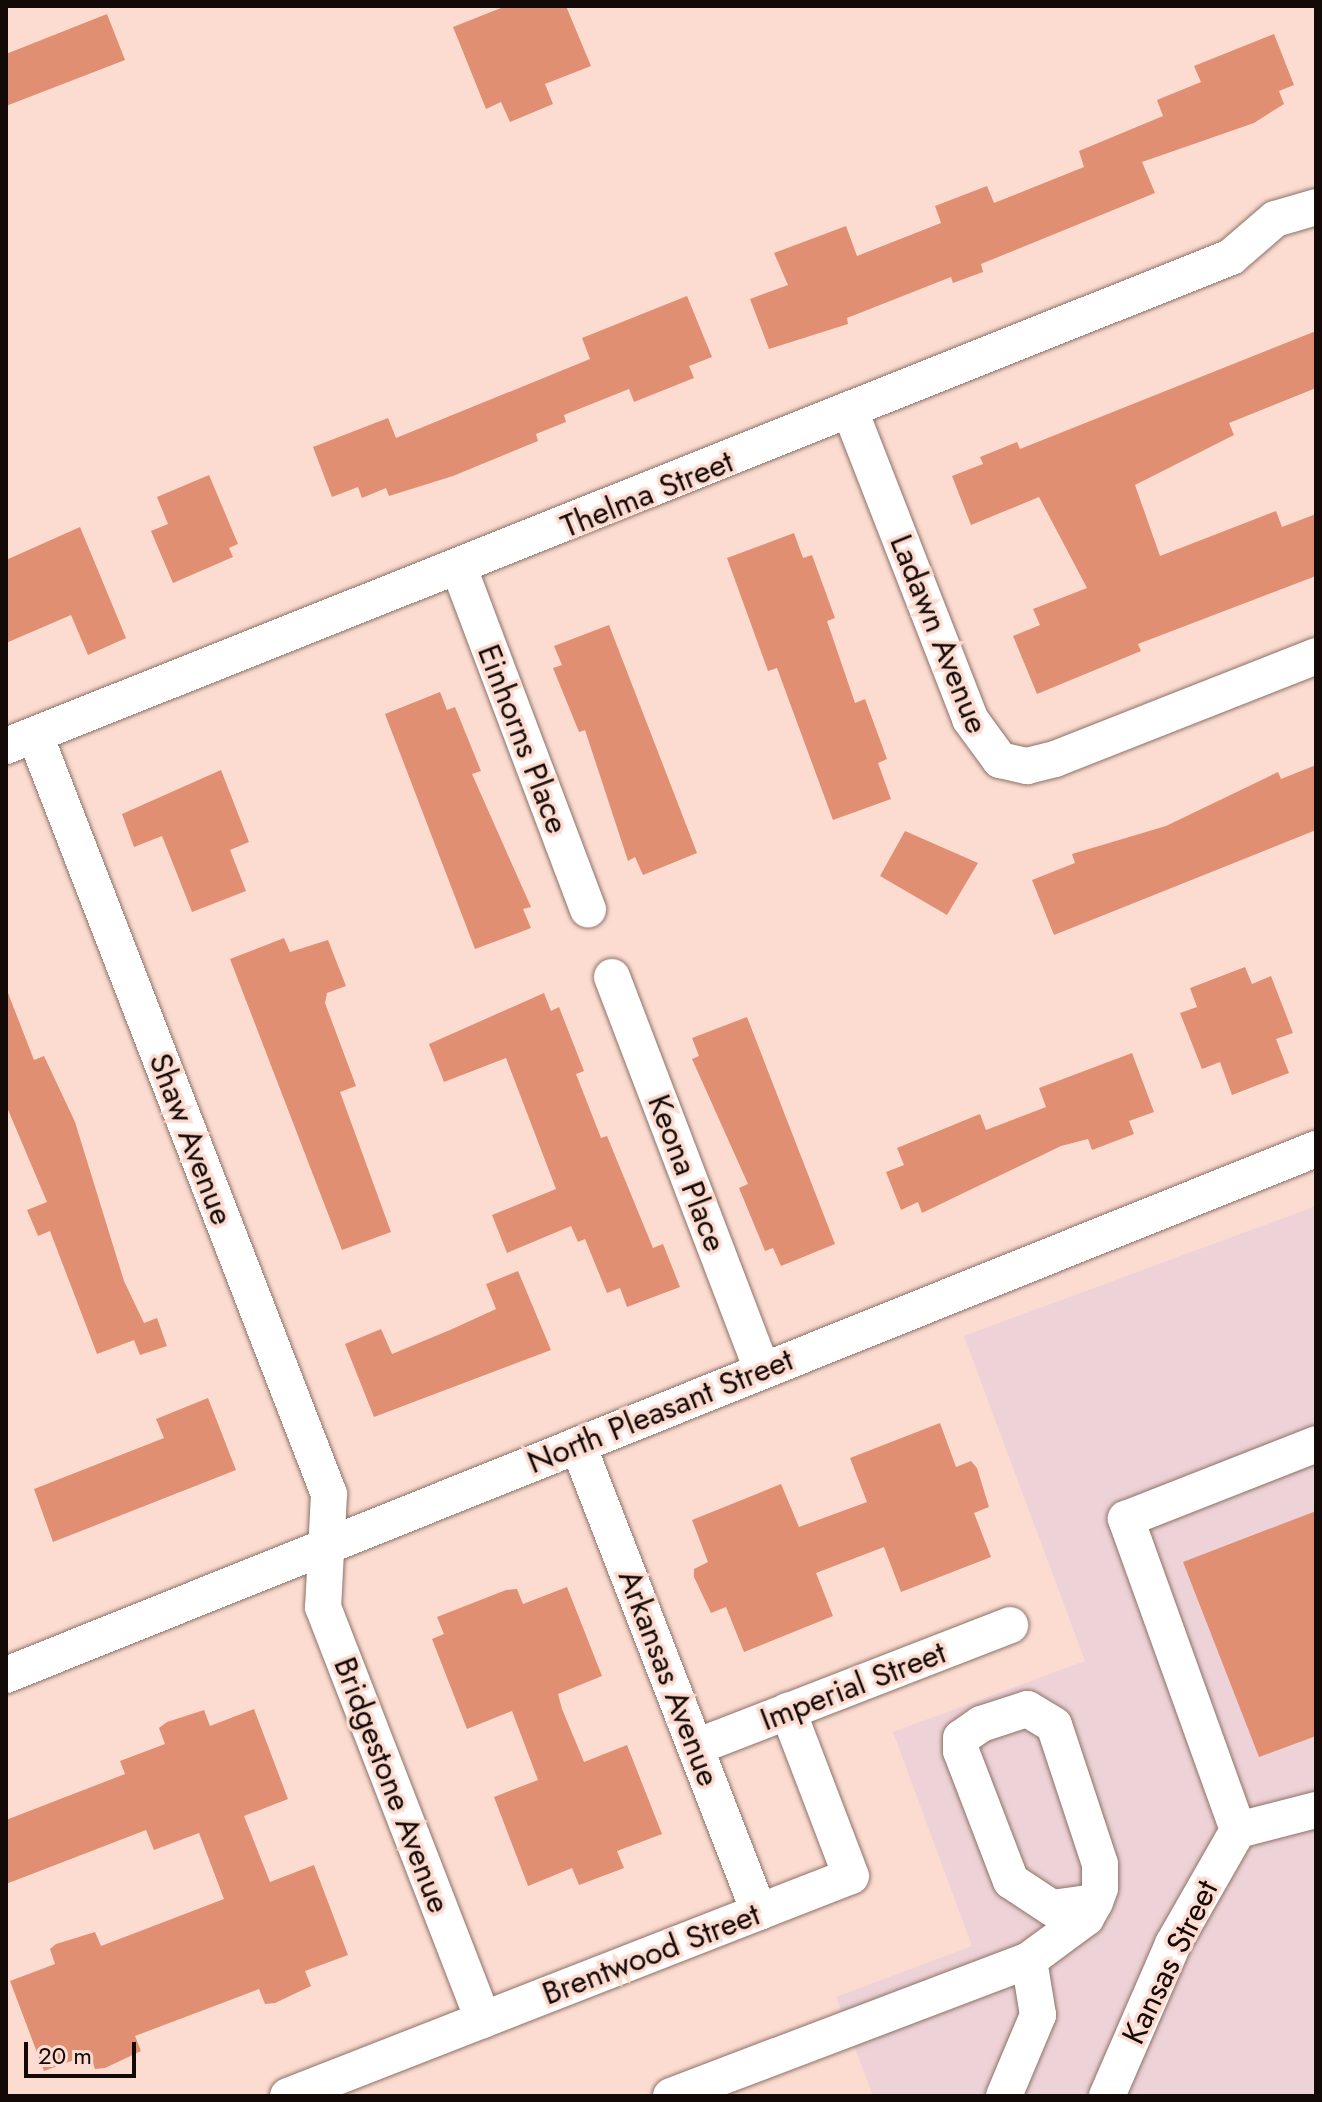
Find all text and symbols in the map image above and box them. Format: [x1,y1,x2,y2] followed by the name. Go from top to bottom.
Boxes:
[556,442,738,546] street label: Thelma Street
[882,529,996,739] street label: Ladawn Avenue
[469,639,577,839] street label: Einhorns Place
[141,1048,241,1230] street label: Shaw Avenue
[640,1089,734,1257] street label: Keona Place
[522,1340,798,1482] street label: North Pleasant Street
[610,1564,728,1792] street label: Arkansas Avenue
[755,1633,951,1739] street label: Imperial Street
[326,1652,458,1918] street label: Bridgestone Avenue
[1114,1874,1226,2050] street label: Kansas Street
[537,1895,765,2013] street label: Brentwood Street
[28,2026,140,2076] scale bar
[38,2038,92,2073] text: 20 m

